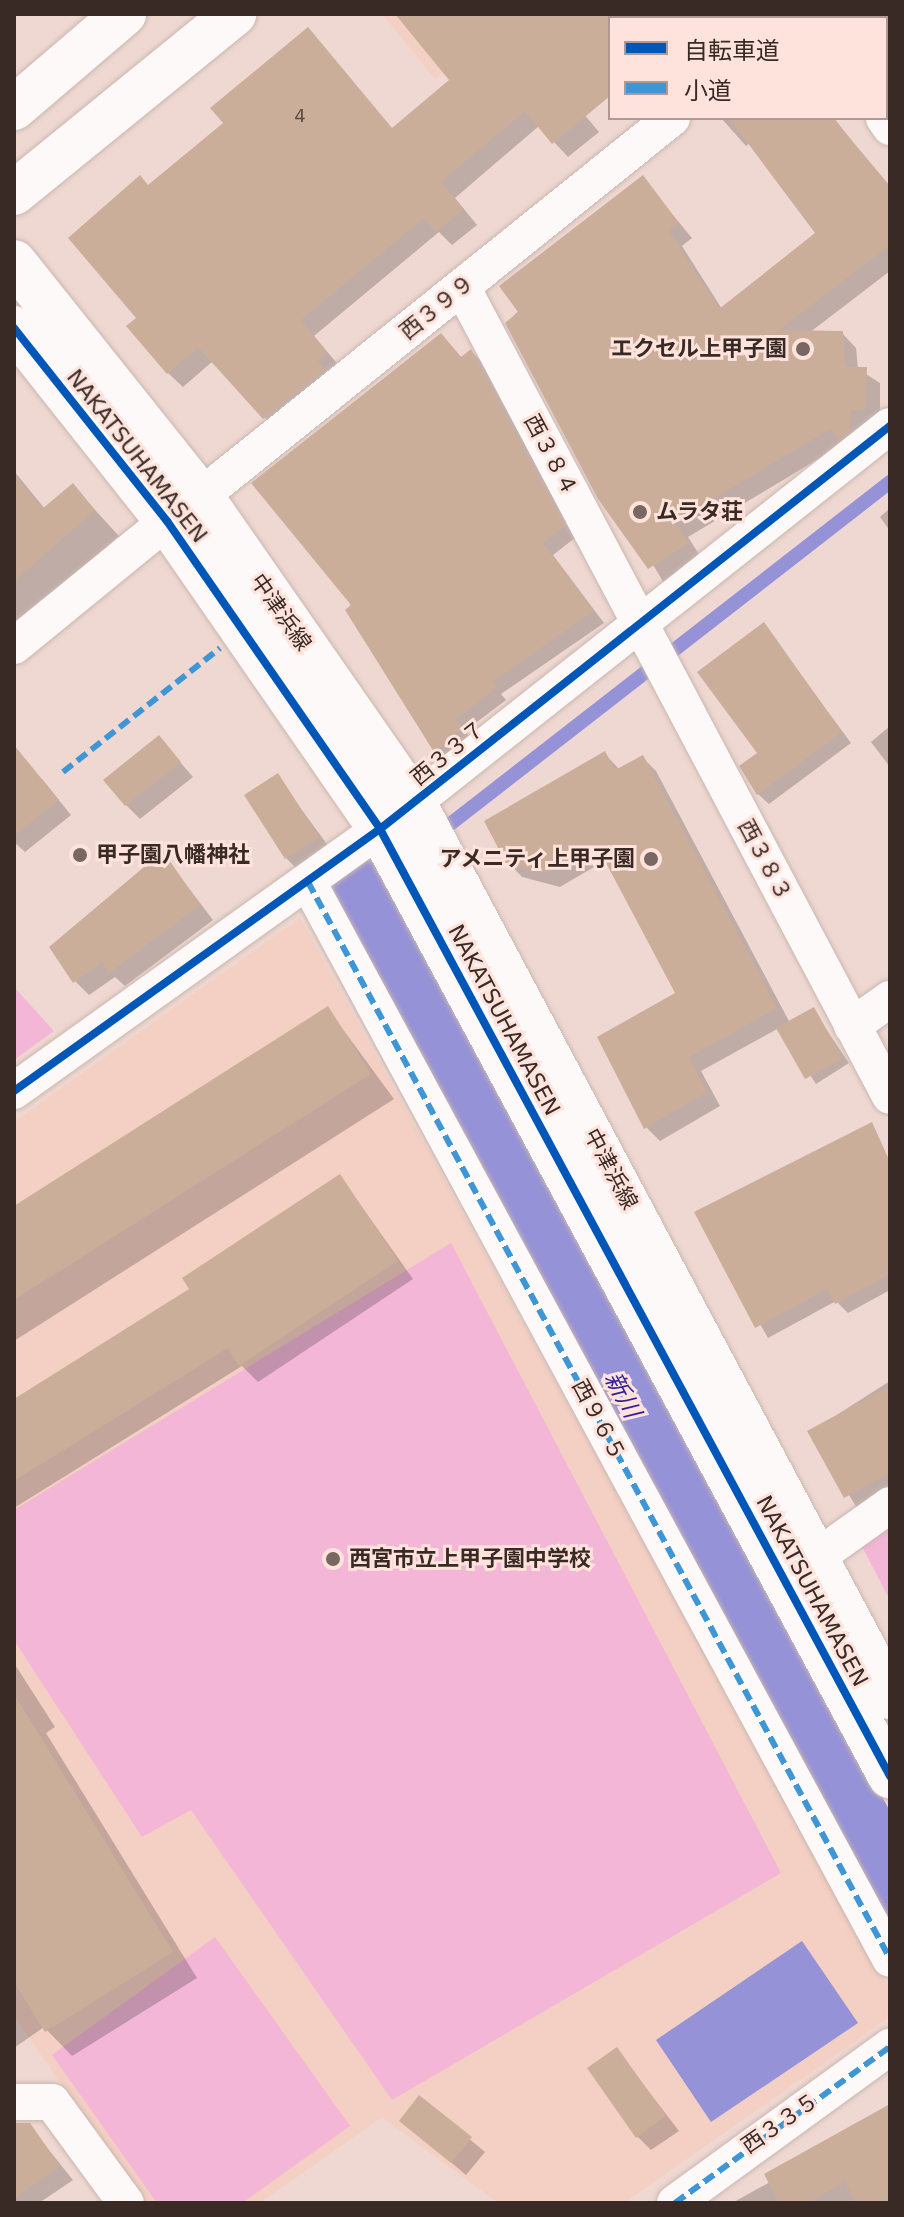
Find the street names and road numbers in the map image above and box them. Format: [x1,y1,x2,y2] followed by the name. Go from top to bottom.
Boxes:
[394,269,480,345] street label: 西３９９
[61,364,213,548] street label: NAKATSUHAMASEN
[519,410,583,500] street label: 西３８４
[245,568,317,656] street label: 中津浜線
[405,715,491,791] street label: 西３３７
[733,815,797,905] street label: 西３８３
[443,920,565,1120] street label: NAKATSUHAMASEN
[579,1124,643,1214] street label: 中津浜線
[567,1375,631,1465] street label: 西９６５
[751,1491,873,1691] street label: NAKATSUHAMASEN
[736,2087,824,2159] street label: 西３３５

